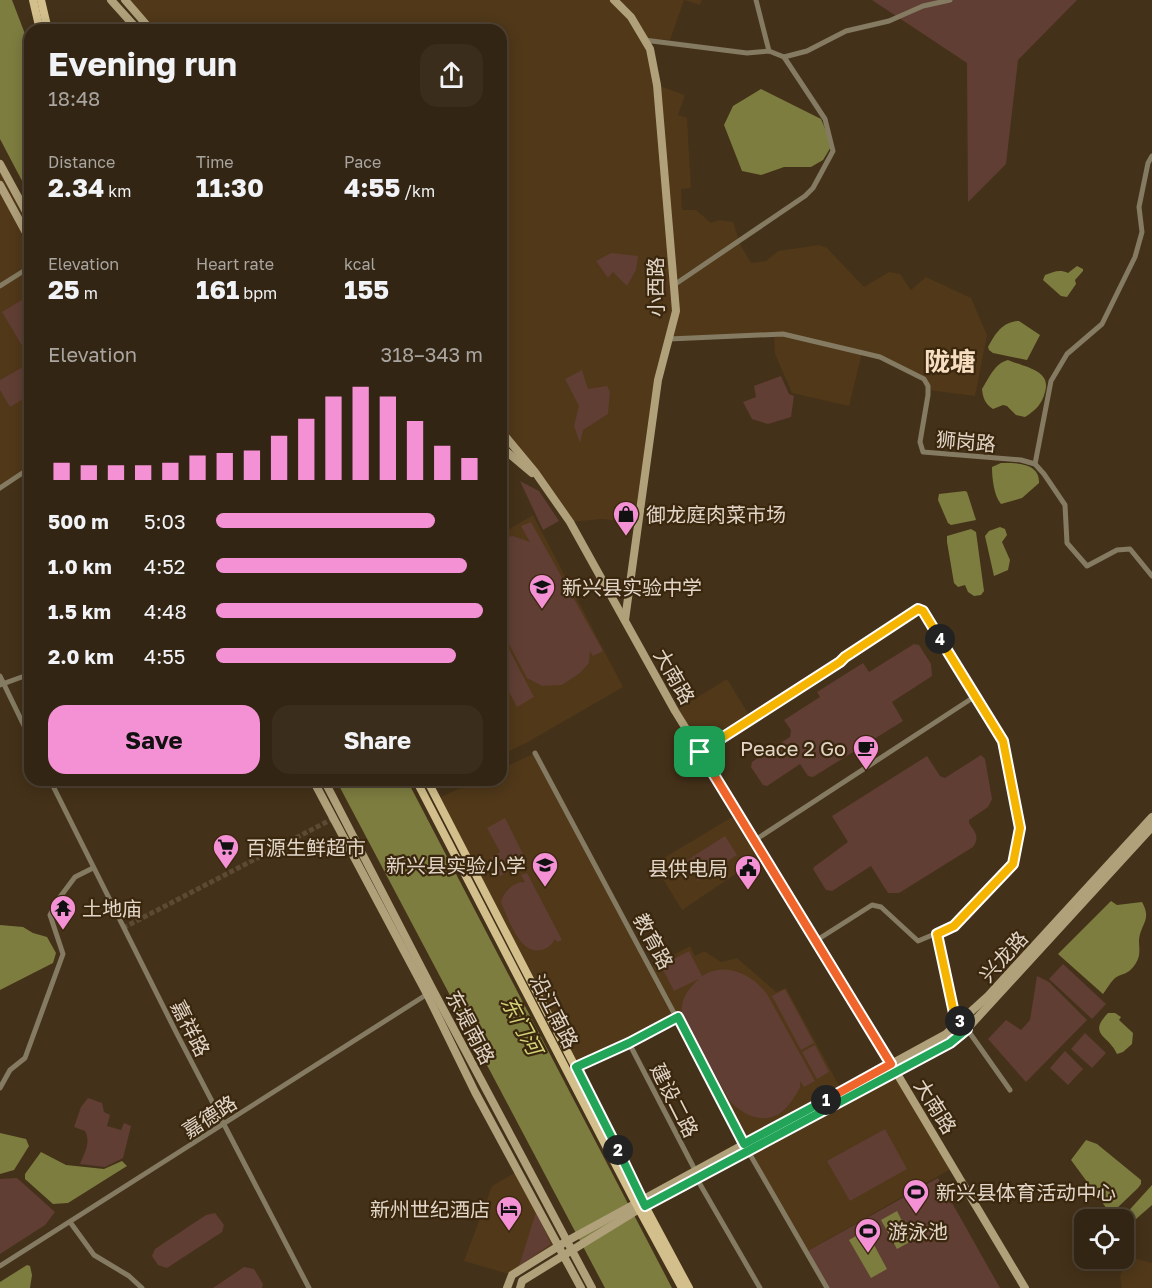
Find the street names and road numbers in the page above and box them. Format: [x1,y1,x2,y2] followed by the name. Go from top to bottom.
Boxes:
[643,257,667,317] street label: 小西路
[935,426,997,456] street label: 狮岗路
[650,644,700,708] street label: 大南路
[629,909,679,973] street label: 教育路
[974,926,1032,986] street label: 兴龙路
[526,970,584,1052] street label: 沿江南路
[442,986,500,1068] street label: 东堤南路
[167,996,215,1060] street label: 嘉祥路
[646,1059,704,1141] street label: 建设二路
[910,1074,962,1138] street label: 大南路
[177,1090,241,1142] street label: 嘉德路

